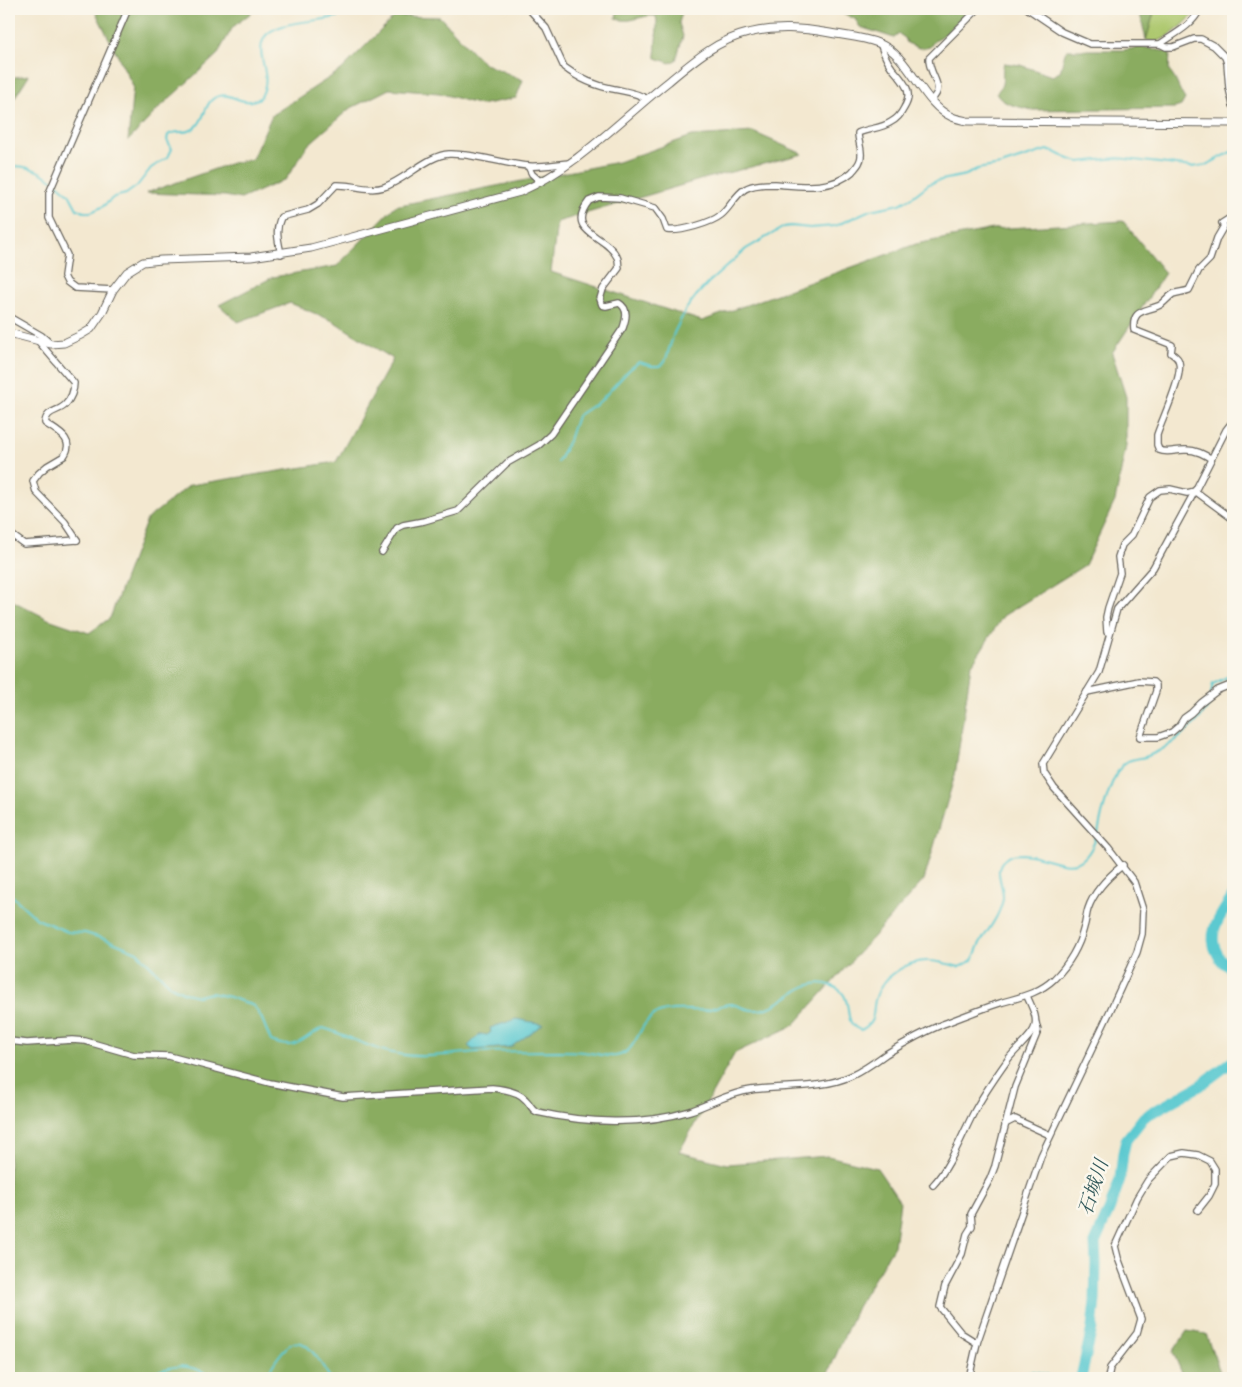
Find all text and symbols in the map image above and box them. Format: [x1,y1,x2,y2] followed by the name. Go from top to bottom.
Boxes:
[1075,1155,1113,1218] water label: 石城川

